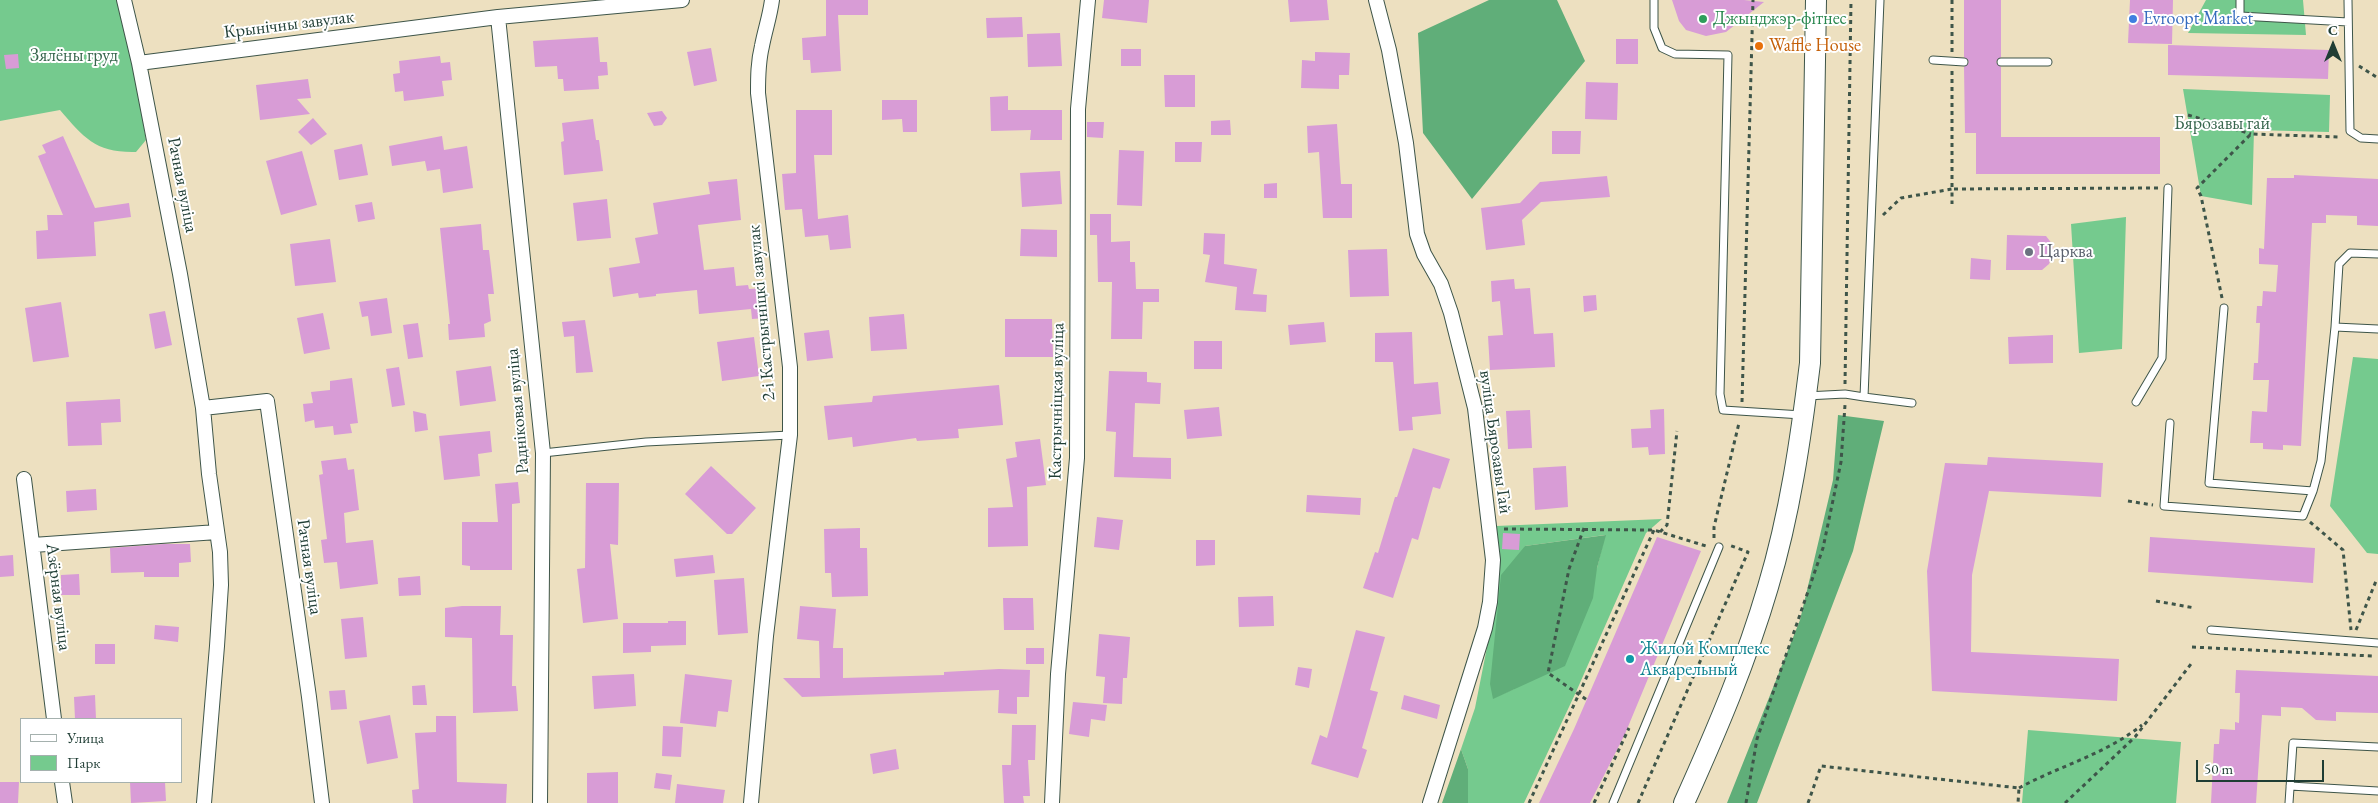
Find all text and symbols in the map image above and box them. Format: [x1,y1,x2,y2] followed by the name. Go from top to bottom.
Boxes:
[222,6,356,44] street label: Крынічны завулак
[1713,8,1847,30] place label: Джынджэр-фітнес
[2143,8,2253,30] place label: Evroopt Market
[1697,13,1709,25] marker: Джынджэр-фітнес
[2127,13,2139,25] marker: Evroopt Market
[2308,20,2358,70] north arrow
[2328,21,2338,39] text: С
[1769,35,1861,57] place label: Waffle House
[1753,40,1765,52] marker: Waffle House
[30,45,118,67] park label: Зялёны груд
[2174,113,2270,135] park label: Бярозавы гай
[162,136,202,234] street label: Рачная вуліца
[744,224,780,402] street label: 2-і Кастрычніцкі завулак
[2039,241,2093,263] place label: Царква
[2023,246,2035,258] marker: Царква
[1045,322,1069,480] street label: Кастрычніцкая вуліца
[502,347,534,475] street label: Радніковая вуліца
[1474,369,1516,515] street label: вуліца Бярозавы Гай
[292,518,326,616] street label: Рачная вуліца
[41,542,75,652] street label: Азёрная вуліца
[1640,638,1770,681] place label: Жилой Комплекс Акварельный
[1624,653,1636,665] marker: Жилой Комплекс Акварельный
[20,718,182,783] legend
[67,728,104,747] text: Улица
[2198,750,2326,782] scale bar
[67,753,100,772] text: Парк
[2204,759,2233,778] text: 50 m

